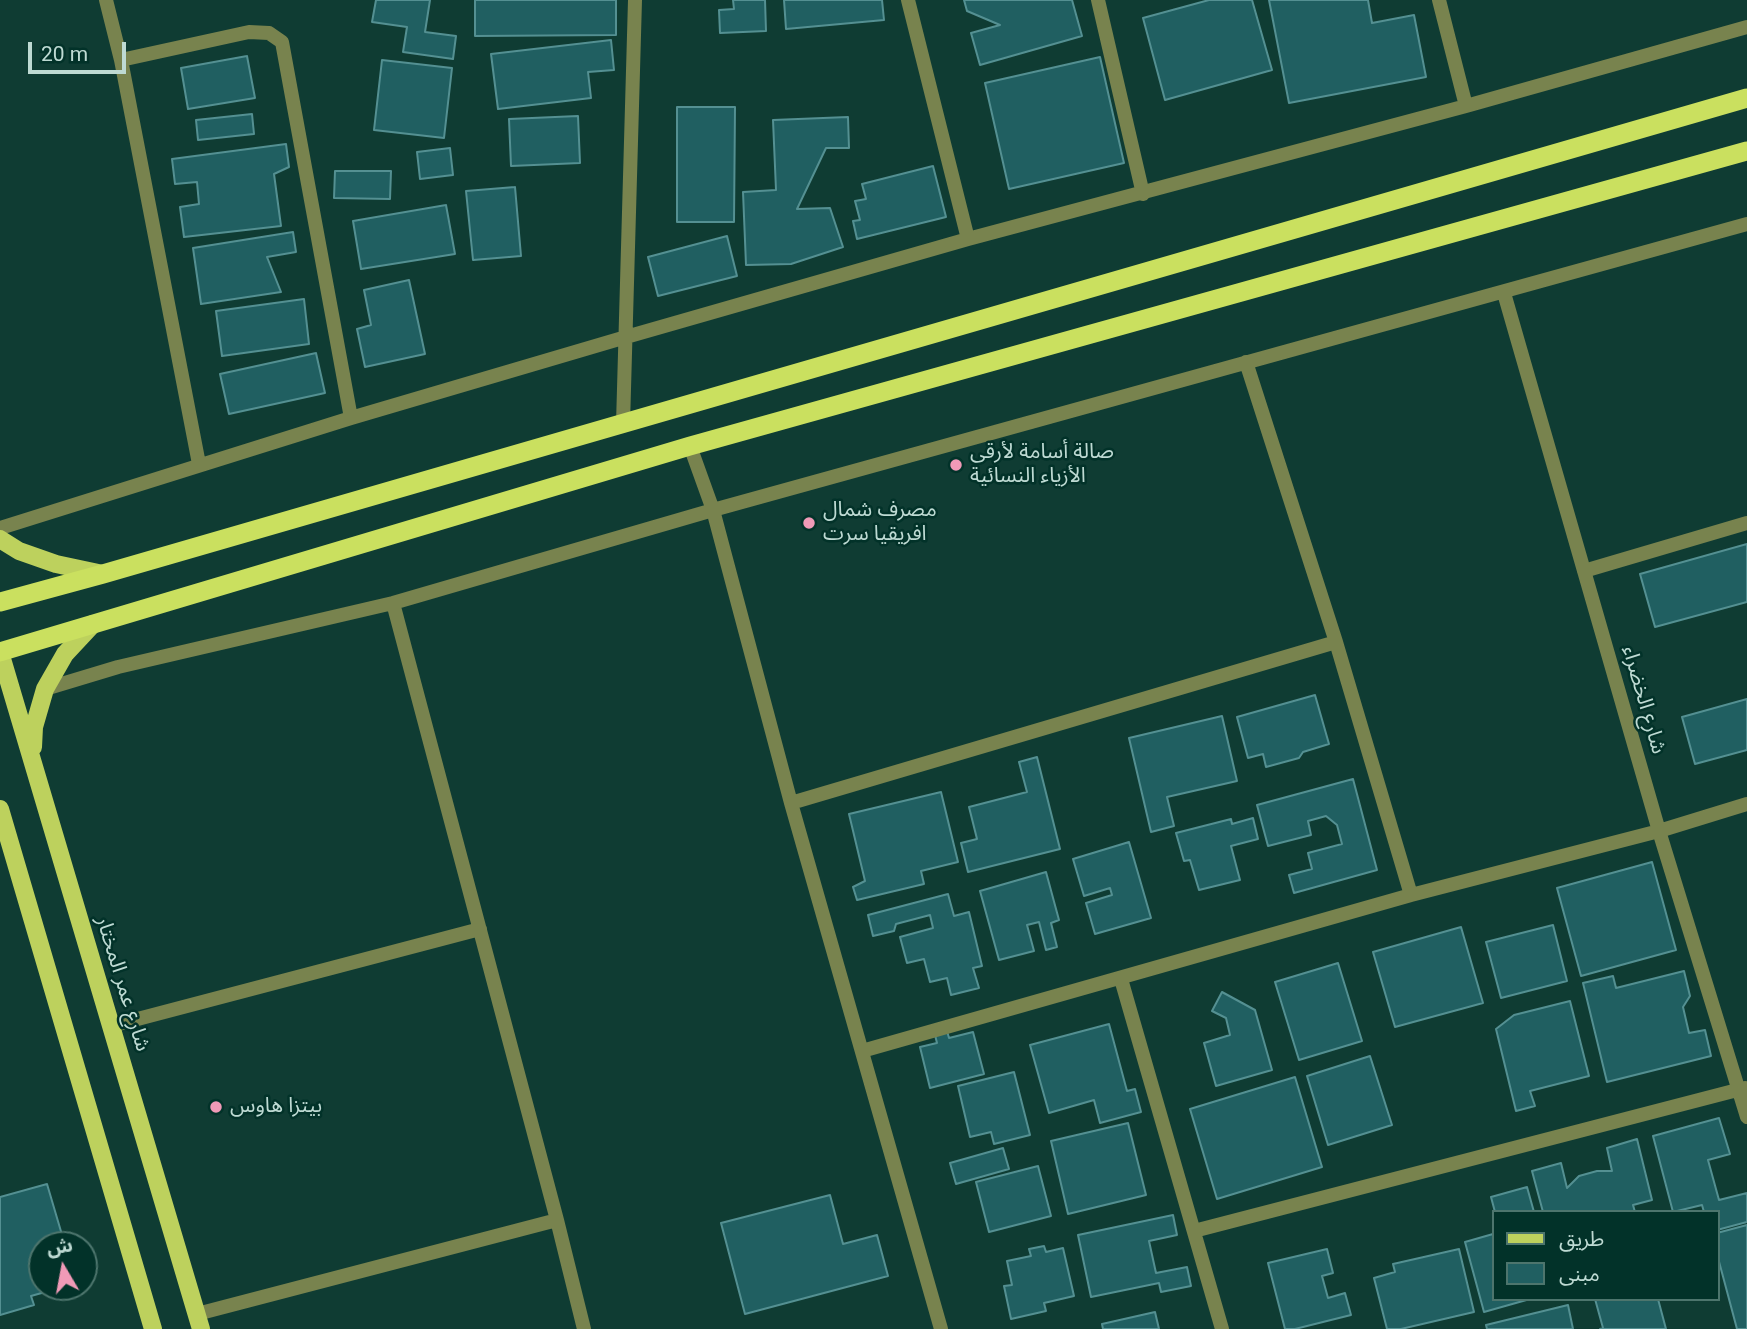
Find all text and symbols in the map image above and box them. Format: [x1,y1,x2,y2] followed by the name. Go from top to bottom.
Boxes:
[32,28,130,72] scale bar
[41,42,88,66] text: 20 m
[970,440,1114,490] place label: صالة أسامة لأرقى الأزياء النسائية
[948,457,964,473] marker: صالة أسامة لأرقى الأزياء النسائية
[823,498,937,548] place label: مصرف شمال افريقيا سرت
[801,515,817,531] marker: مصرف شمال افريقيا سرت
[1616,643,1670,757] street label: شارع الخضراء
[89,913,155,1055] street label: شارع عمر المختار
[230,1094,322,1120] place label: بيتزا هاوس
[208,1099,224,1115] marker: بيتزا هاوس
[1492,1210,1719,1301] legend
[1559,1227,1604,1251] text: طريق
[28,1231,98,1301] north arrow
[45,1233,74,1260] text: ش
[1559,1262,1600,1286] text: مبنى

